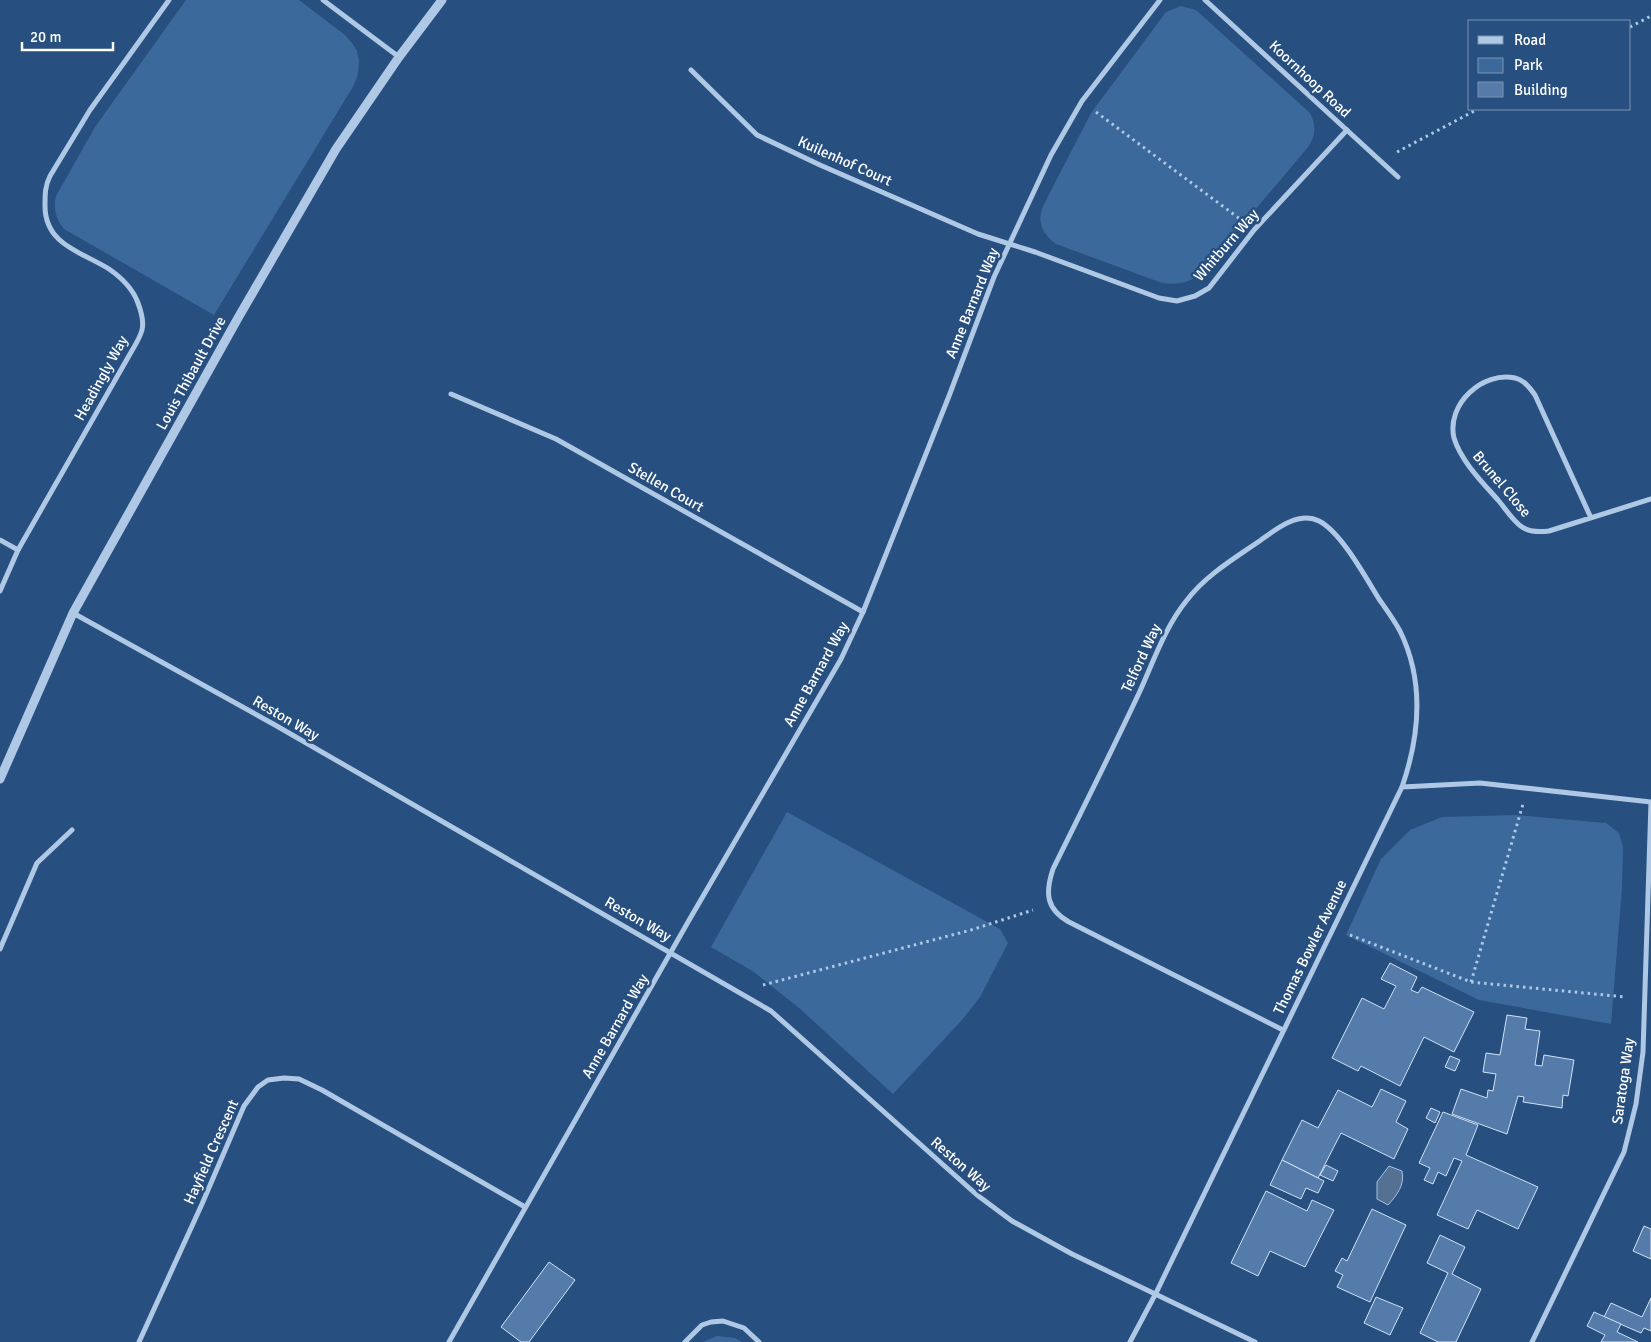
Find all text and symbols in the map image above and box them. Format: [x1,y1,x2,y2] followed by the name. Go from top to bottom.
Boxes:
[22,20,114,52] scale bar
[1468,20,1631,110] legend
[30,28,61,46] text: 20 m
[1514,31,1546,49] text: Road
[1265,37,1355,121] street label: Koornhoop Road
[1514,56,1543,74] text: Park
[1514,81,1568,99] text: Building
[795,132,895,190] street label: Kuilenhof Court
[1190,205,1262,285] street label: Whitburn Way
[942,245,1002,361] street label: Anne Barnard Way
[152,313,230,433] street label: Louis Thibault Drive
[70,332,132,424] street label: Headingly Way
[1469,447,1535,521] street label: Brunel Close
[625,458,707,516] street label: Stellen Court
[780,618,852,730] street label: Anne Barnard Way
[1117,621,1165,695] street label: Telford Way
[249,692,323,744] street label: Reston Way
[1270,877,1350,1017] street label: Thomas Bowler Avenue
[601,893,675,945] street label: Reston Way
[578,971,652,1081] street label: Anne Barnard Way
[1608,1037,1638,1125] street label: Saratoga Way
[180,1097,242,1207] street label: Hayfield Crescent
[927,1133,995,1195] street label: Reston Way

